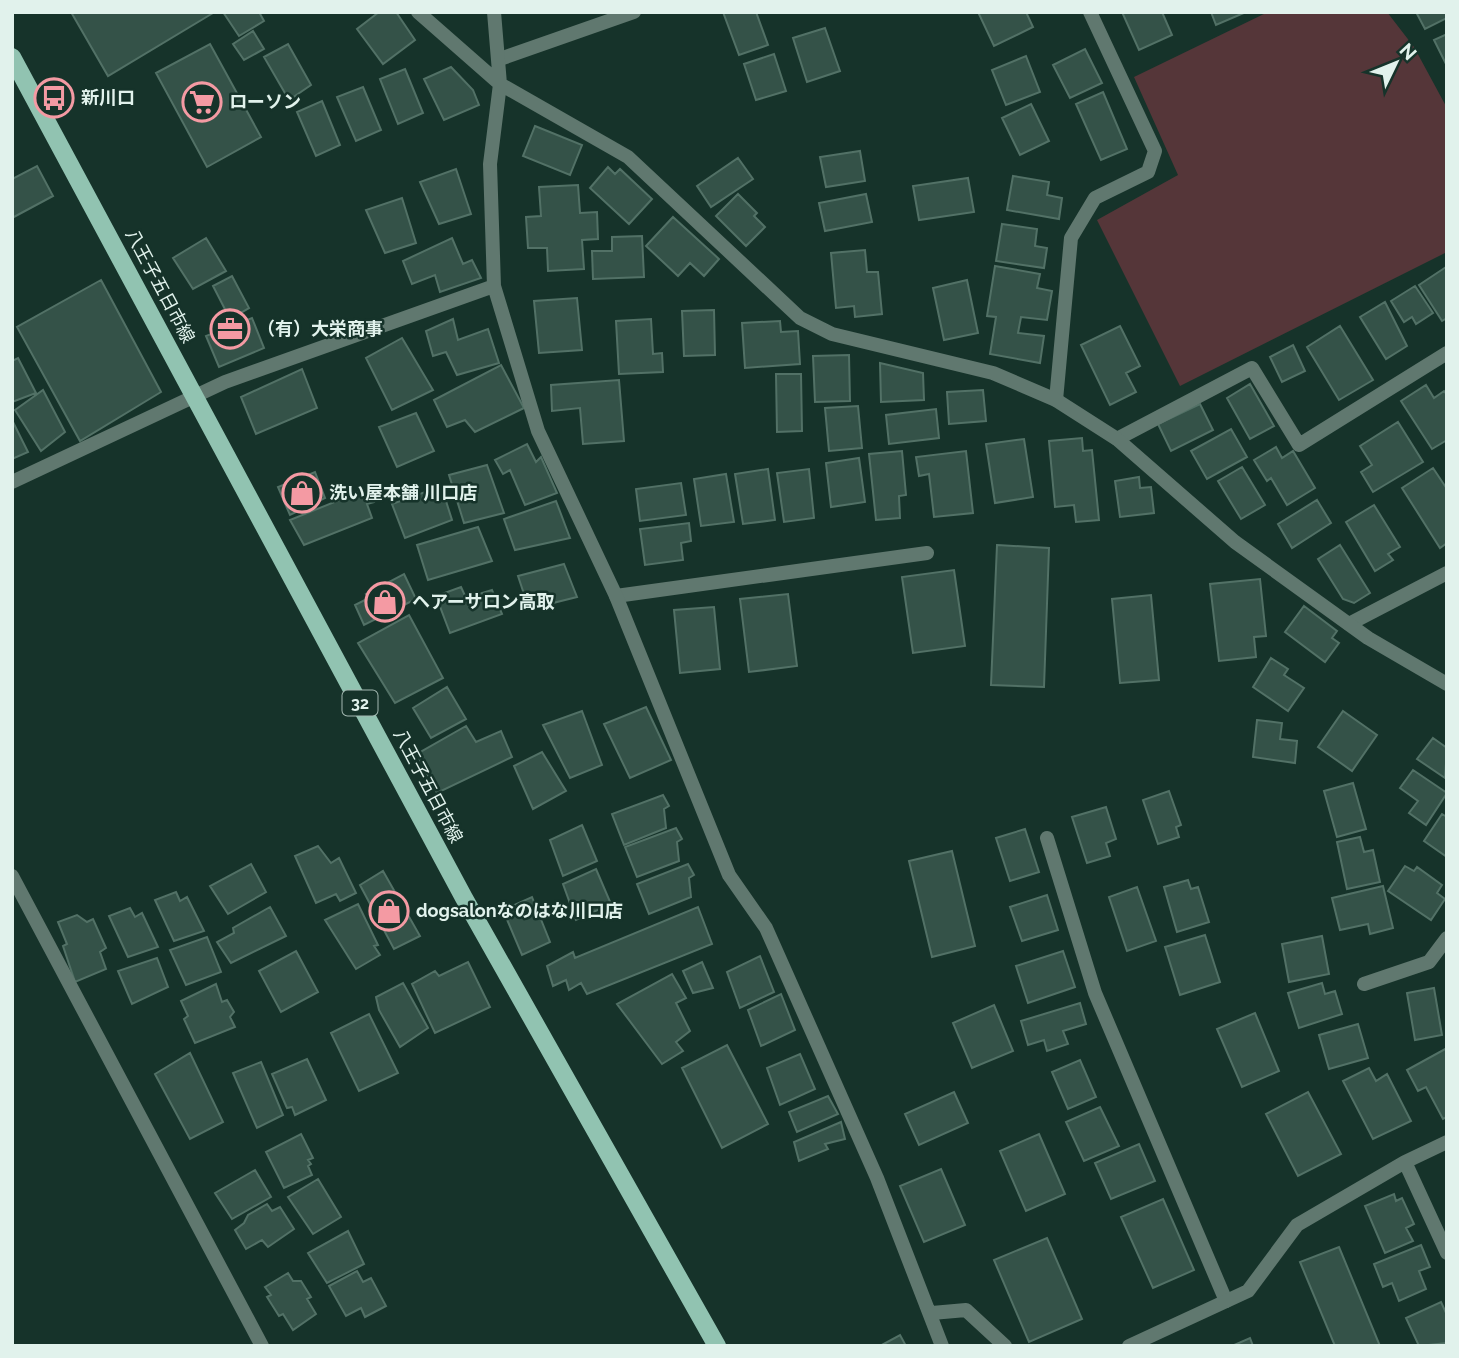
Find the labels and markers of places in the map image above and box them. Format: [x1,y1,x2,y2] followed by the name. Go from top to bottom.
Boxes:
[33,77,75,119] bus stop icon: 新川口
[181,81,223,123] supermarket icon: ローソン
[81,87,135,108] place label: 新川口
[229,91,301,112] place label: ローソン
[209,308,251,350] office icon: （有）大栄商事
[257,318,383,339] place label: （有）大栄商事
[281,472,323,514] shop icon: 洗い屋本舗 川口店
[329,482,477,503] place label: 洗い屋本舗 川口店
[364,581,406,623] shop icon: ヘアーサロン高取
[412,591,555,612] place label: ヘアーサロン高取
[368,890,410,932] shop icon: dogsalonなのはな川口店
[416,900,623,921] place label: dogsalonなのはな川口店

